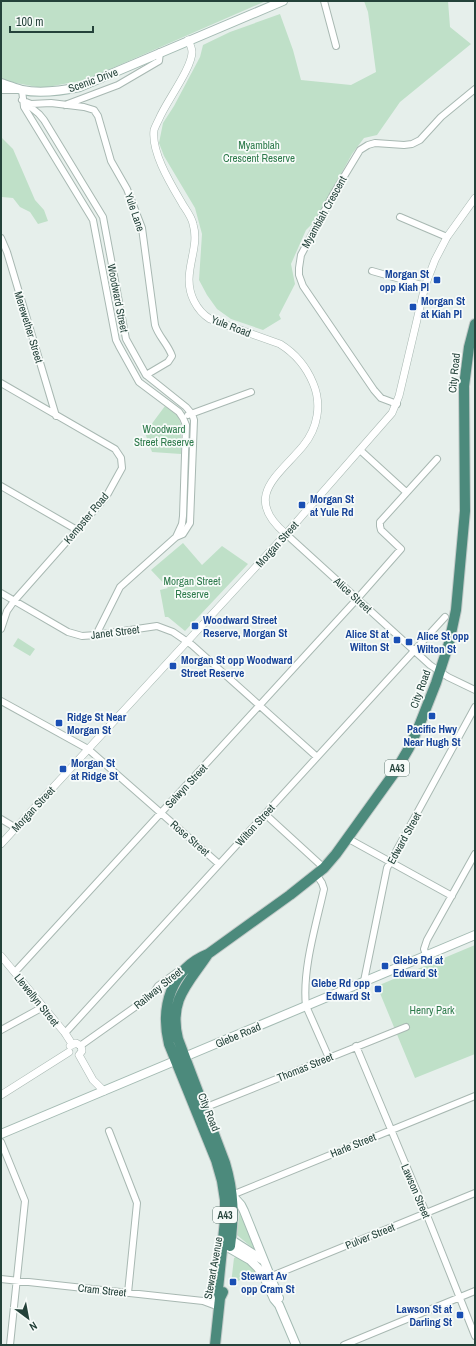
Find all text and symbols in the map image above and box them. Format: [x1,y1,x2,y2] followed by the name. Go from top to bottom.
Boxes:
[10,8,93,34] scale bar
[16,14,43,30] text: 100 m
[66,65,120,95] street label: Scenic Drive
[223,138,295,165] park label: Myamblah Crescent Reserve
[298,173,350,250] street label: Myamblah Crescent
[122,191,148,233] street label: Yule Lane
[104,263,132,334] street label: Woodward Street
[379,267,429,294] place label: Morgan St opp Kiah Pl
[432,275,442,285] marker: Morgan St opp Kiah Pl
[11,289,47,365] street label: Merewether Street
[421,294,465,321] place label: Morgan St at Kiah Pl
[408,302,418,312] marker: Morgan St at Kiah Pl
[209,312,253,340] street label: Yule Road
[445,352,463,394] street label: City Road
[134,422,194,449] park label: Woodward Street Reserve
[60,489,112,547] street label: Kempster Road
[310,492,354,519] place label: Morgan St at Yule Rd
[297,500,307,510] marker: Morgan St at Yule Rd
[253,518,302,570] street label: Morgan Street
[163,574,221,601] park label: Morgan Street Reserve
[330,574,375,616] street label: Alice Street
[203,613,287,640] place label: Woodward Street Reserve, Morgan St
[190,621,200,631] marker: Woodward Street Reserve, Morgan St
[90,622,140,642] street label: Janet Street
[345,627,389,654] place label: Alice St at Wilton St
[417,629,470,656] place label: Alice St opp Wilton St
[392,635,402,645] marker: Alice St at Wilton St
[404,637,414,647] marker: Alice St opp Wilton St
[181,653,293,680] place label: Morgan St opp Woodward Street Reserve
[168,661,178,671] marker: Morgan St opp Woodward Street Reserve
[407,668,433,710] street label: City Road
[67,710,127,737] place label: Ridge St Near Morgan St
[427,711,437,721] marker: Pacific Hwy Near Hugh St
[54,718,64,728] marker: Ridge St Near Morgan St
[403,722,461,749] place label: Pacific Hwy Near Hugh St
[71,756,118,783] place label: Morgan St at Ridge St
[385,760,409,776] road number: A43
[162,761,210,811] street label: Selwyn Street
[58,764,68,774] marker: Morgan St at Ridge St
[8,783,58,835] street label: Morgan Street
[232,801,278,849] street label: Wilton Street
[384,809,424,866] street label: Edward Street
[167,817,213,859] street label: Rose Street
[393,953,443,980] place label: Glebe Rd at Edward St
[380,961,390,971] marker: Glebe Rd at Edward St
[131,964,186,1012] street label: Railway Street
[12,971,63,1030] street label: Llewellyn Street
[311,976,370,1003] place label: Glebe Rd opp Edward St
[373,984,383,994] marker: Glebe Rd opp Edward St
[409,1003,455,1017] park label: Henry Park
[213,1019,263,1051] street label: Glebe Road
[275,1049,335,1085] street label: Thomas Street
[195,1091,223,1133] street label: City Road
[328,1129,378,1161] street label: Harle Street
[398,1162,434,1221] street label: Lawson Street
[213,1207,237,1223] road number: A43
[343,1220,397,1252] street label: Pulver Street
[201,1236,225,1300] street label: Stewart Avenue
[241,1269,295,1296] place label: Stewart Av opp Cram St
[228,1277,238,1287] marker: Stewart Av opp Cram St
[77,1280,127,1300] street label: Cram Street
[8,1298,48,1338] north arrow
[396,1302,452,1329] place label: Lawson St at Darling St
[455,1310,465,1320] marker: Lawson St at Darling St
[27,1319,40,1334] text: N

